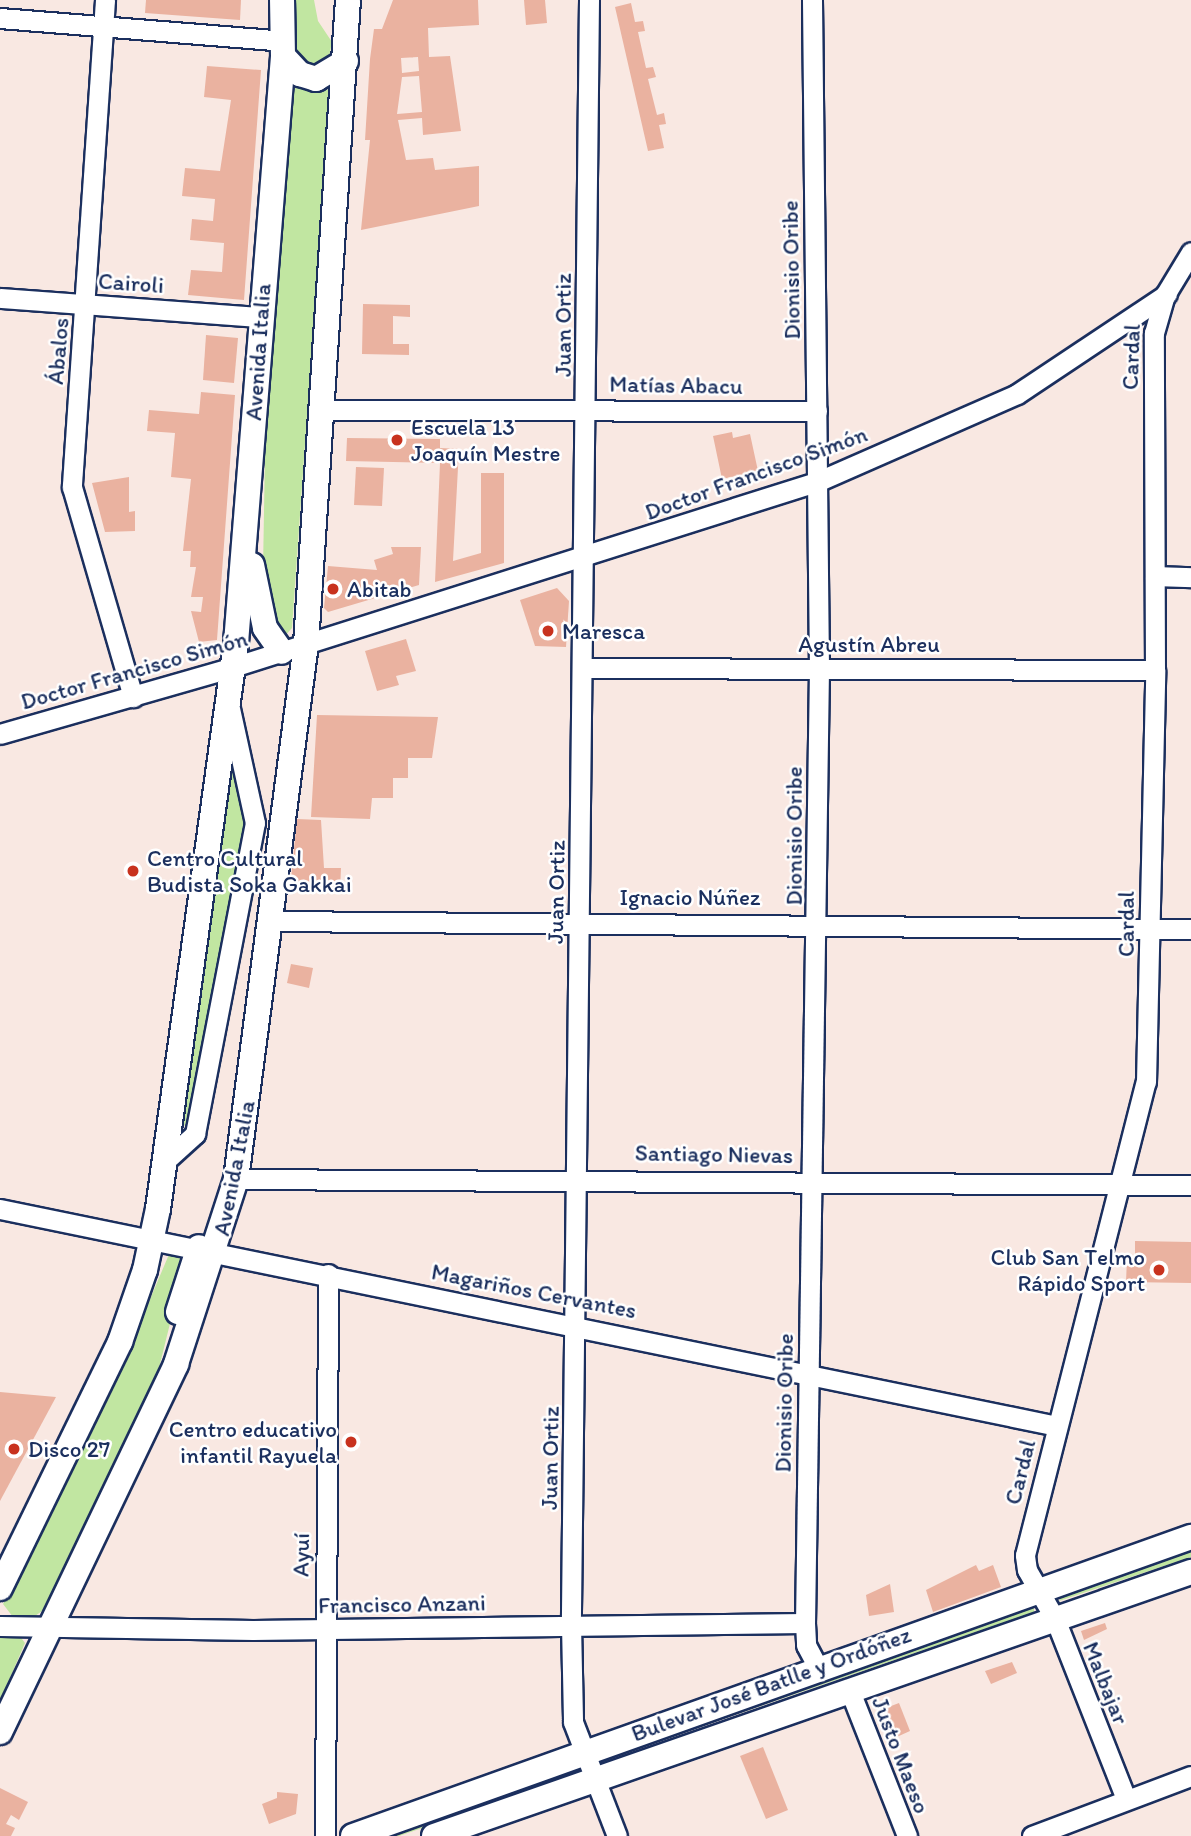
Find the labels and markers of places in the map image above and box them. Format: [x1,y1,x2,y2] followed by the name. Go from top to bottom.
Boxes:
[411,413,561,467] place label: Escuela 13 Joaquín Mestre
[389,432,405,448] marker: Escuela 13 Joaquín Mestre
[347,575,412,603] place label: Abitab
[325,581,341,597] marker: Abitab
[562,617,645,645] place label: Maresca
[540,623,556,639] marker: Maresca
[147,844,351,898] place label: Centro Cultural Budista Soka Gakkai
[125,863,141,879] marker: Centro Cultural Budista Soka Gakkai
[992,1243,1145,1297] place label: Club San Telmo Rápido Sport
[1151,1262,1167,1278] marker: Club San Telmo Rápido Sport
[168,1415,337,1469] place label: Centro educativo infantil Rayuela
[343,1434,359,1450] marker: Centro educativo infantil Rayuela
[28,1435,110,1463] place label: Disco 27
[6,1441,22,1457] marker: Disco 27

